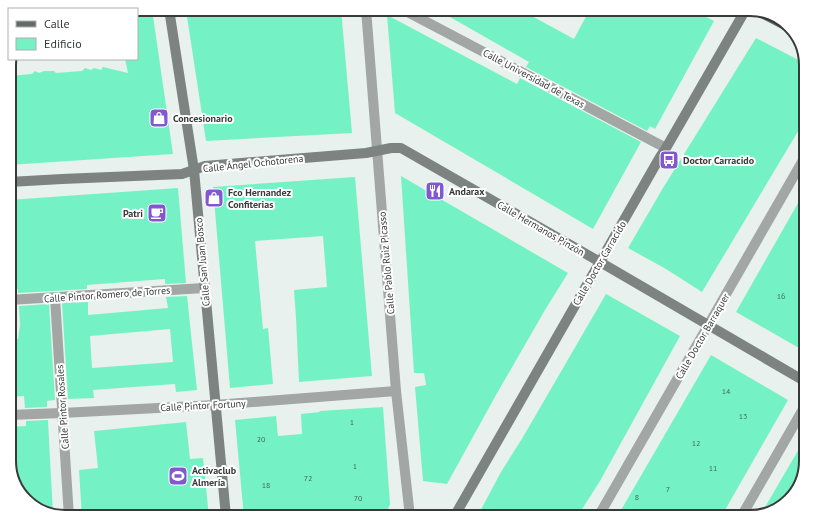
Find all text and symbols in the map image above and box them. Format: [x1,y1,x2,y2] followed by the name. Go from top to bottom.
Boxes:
[8,8,138,60] legend
[44,16,70,31] text: Calle
[44,36,82,51] text: Edificio
[481,46,587,111] street label: Calle Universidad de Texas
[148,107,170,129] shop icon: Concesionario
[173,112,233,125] place label: Concesionario
[658,149,680,171] bus stop icon: Doctor Carracido
[202,152,304,175] street label: Calle Ángel Ochotorena
[683,154,755,167] place label: Doctor Carracido
[424,180,446,202] restaurant icon: Andarax
[449,185,485,198] place label: Andarax
[228,186,292,211] place label: Fco Hernandez Confiterias
[203,187,225,209] shop icon: Fco Hernandez Confiterias
[495,198,587,259] street label: Calle Hermanos Pinzón
[146,202,168,224] cafe icon: Patri
[123,207,143,220] place label: Patri
[376,211,397,315] street label: Calle Pablo Ruiz Picasso
[192,217,213,307] street label: Calle San Juan Bosco
[570,219,629,308] street label: Calle Doctor Carracido
[43,284,171,305] street label: Calle Pintor Romero de Torres
[673,290,733,382] street label: Calle Doctor Barraquer
[777,291,785,301] house number: 16
[53,364,72,450] street label: Calle Pintor Rosales
[722,386,731,396] house number: 14
[160,397,246,414] street label: Calle Pintor Fortuny
[739,411,747,421] house number: 13
[350,417,354,427] house number: 1
[257,434,266,444] house number: 20
[692,438,700,448] house number: 12
[353,461,357,471] house number: 1
[709,463,717,473] house number: 11
[192,464,237,489] place label: Activaclub Almería
[167,465,189,487] sports icon: Activaclub Almería
[304,473,312,483] house number: 72
[262,480,270,490] house number: 18
[666,484,670,494] house number: 7
[635,492,639,502] house number: 8
[354,493,363,503] house number: 70

